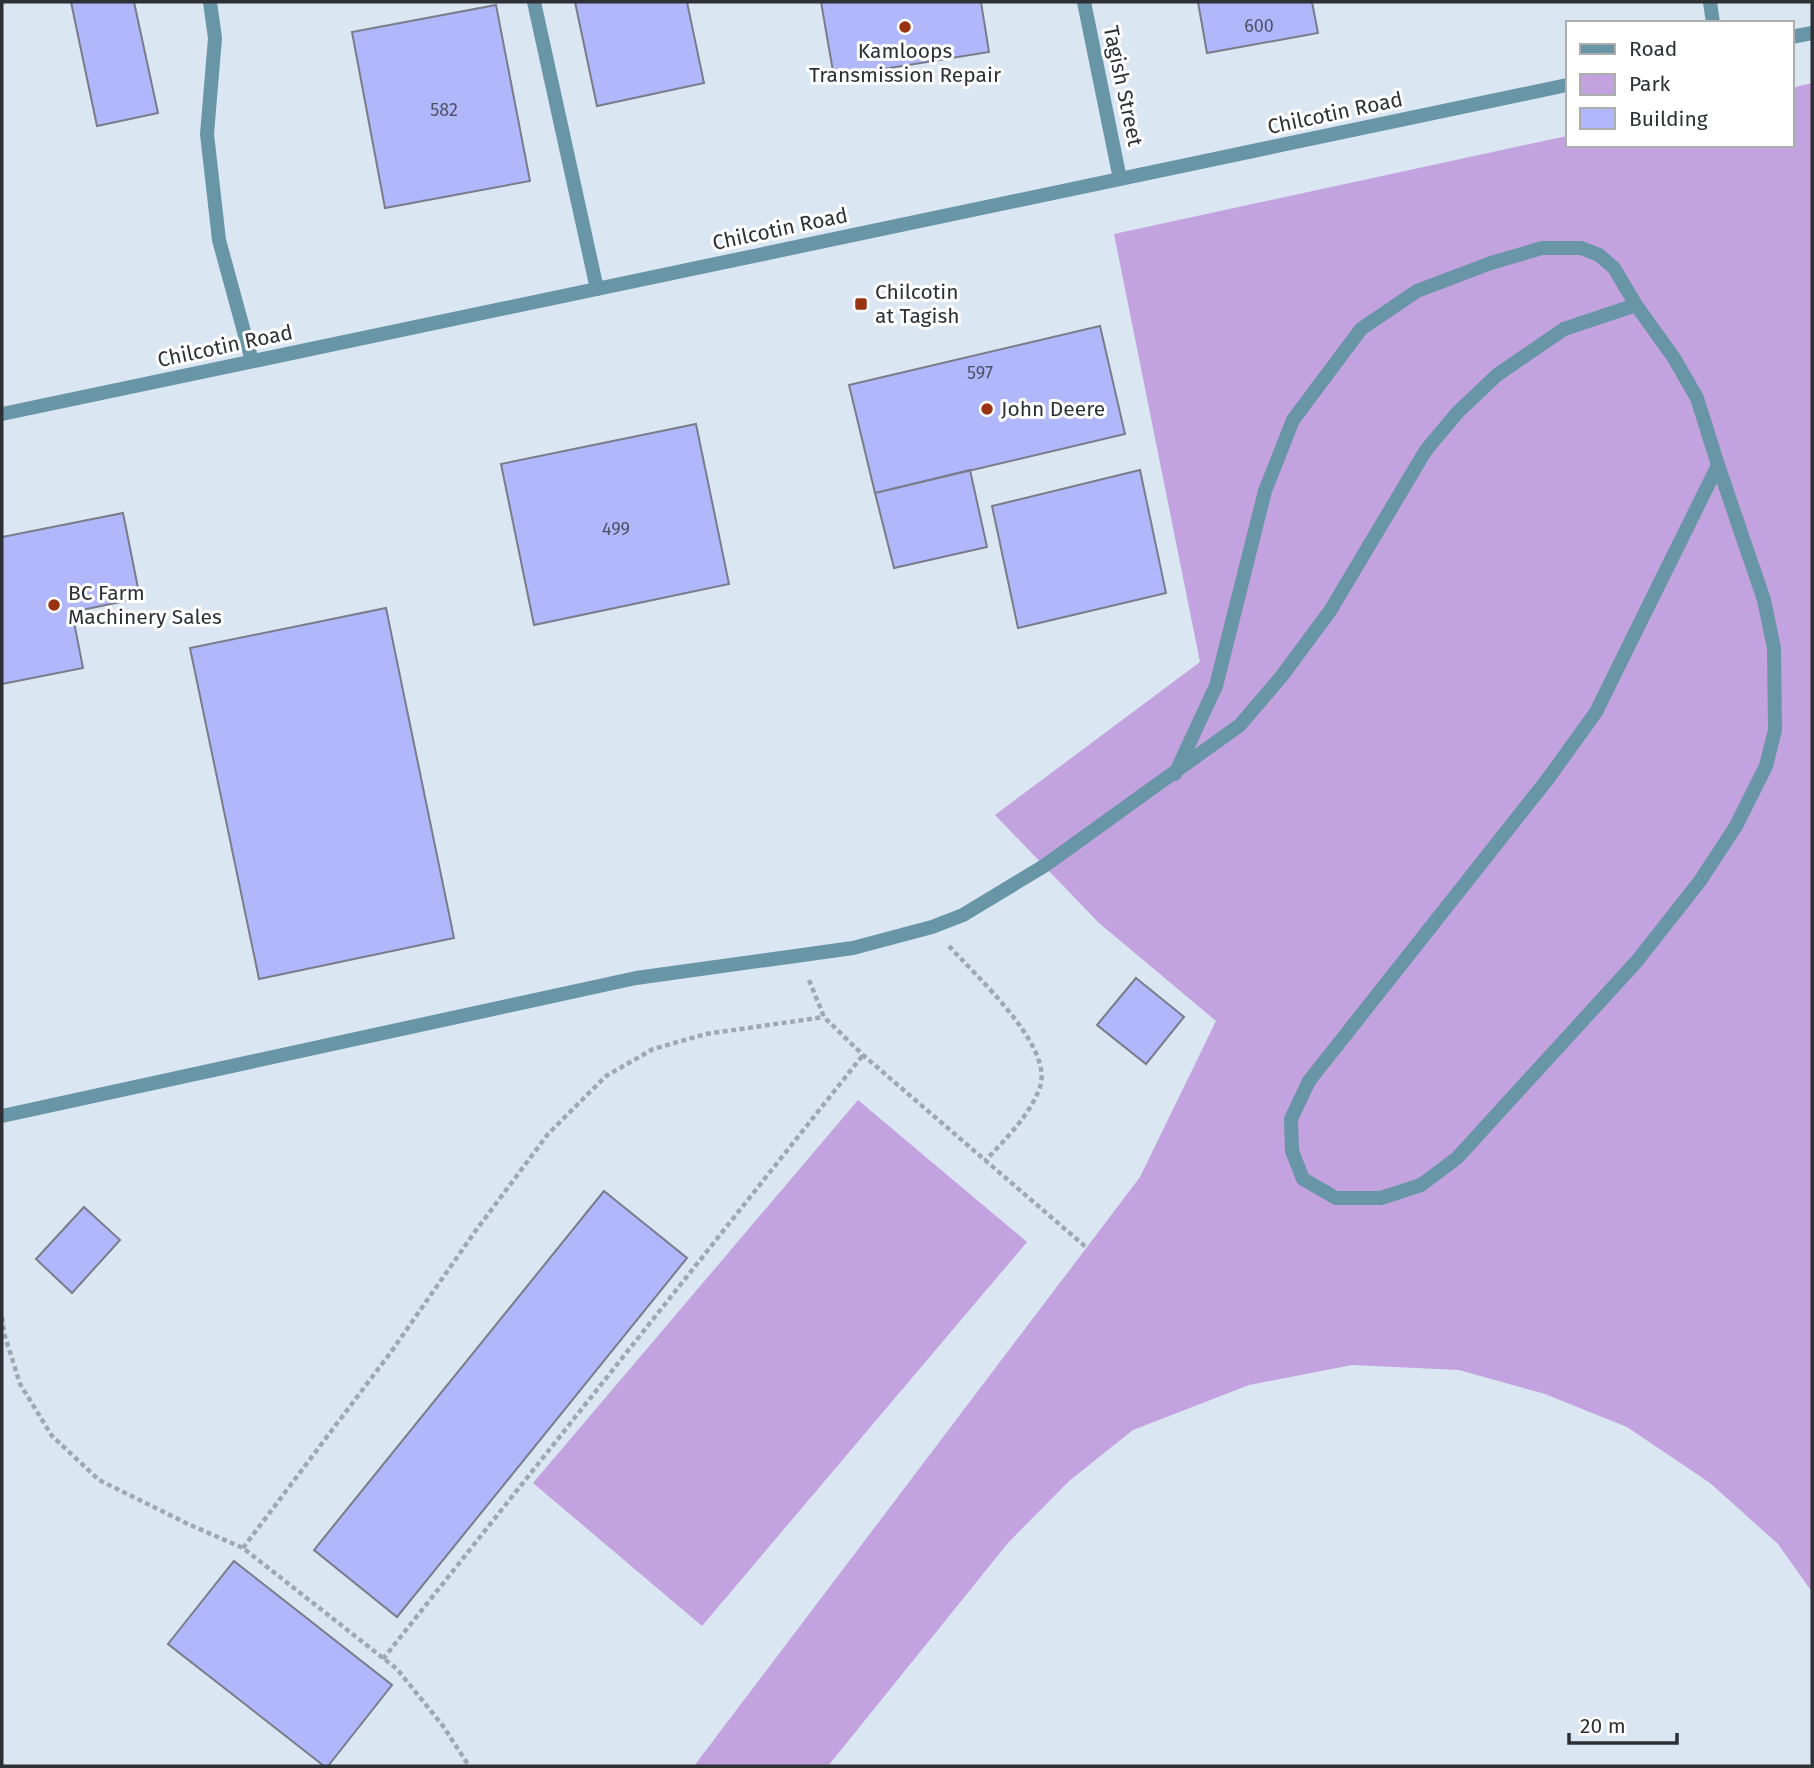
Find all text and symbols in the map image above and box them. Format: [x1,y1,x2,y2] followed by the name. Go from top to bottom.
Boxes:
[1244,15,1274,37] house number: 600
[897,19,913,35] marker: Kamloops Transmission Repair
[1566,21,1793,147] legend
[1098,23,1149,149] street label: Tagish Street
[1629,36,1677,62] text: Road
[809,38,1001,88] place label: Kamloops Transmission Repair
[1629,71,1671,97] text: Park
[1265,86,1405,140] street label: Chilcotin Road
[430,99,458,121] house number: 582
[1629,106,1708,132] text: Building
[710,202,850,256] street label: Chilcotin Road
[875,279,960,329] place label: Chilcotin at Tagish
[853,296,869,312] marker: Chilcotin at Tagish
[155,319,295,373] street label: Chilcotin Road
[967,362,993,384] house number: 597
[1001,396,1105,422] place label: John Deere
[979,401,995,417] marker: John Deere
[602,518,630,540] house number: 499
[68,580,222,630] place label: BC Farm Machinery Sales
[46,597,62,613] marker: BC Farm Machinery Sales
[1569,1702,1678,1746] scale bar
[1580,1713,1626,1739] text: 20 m

